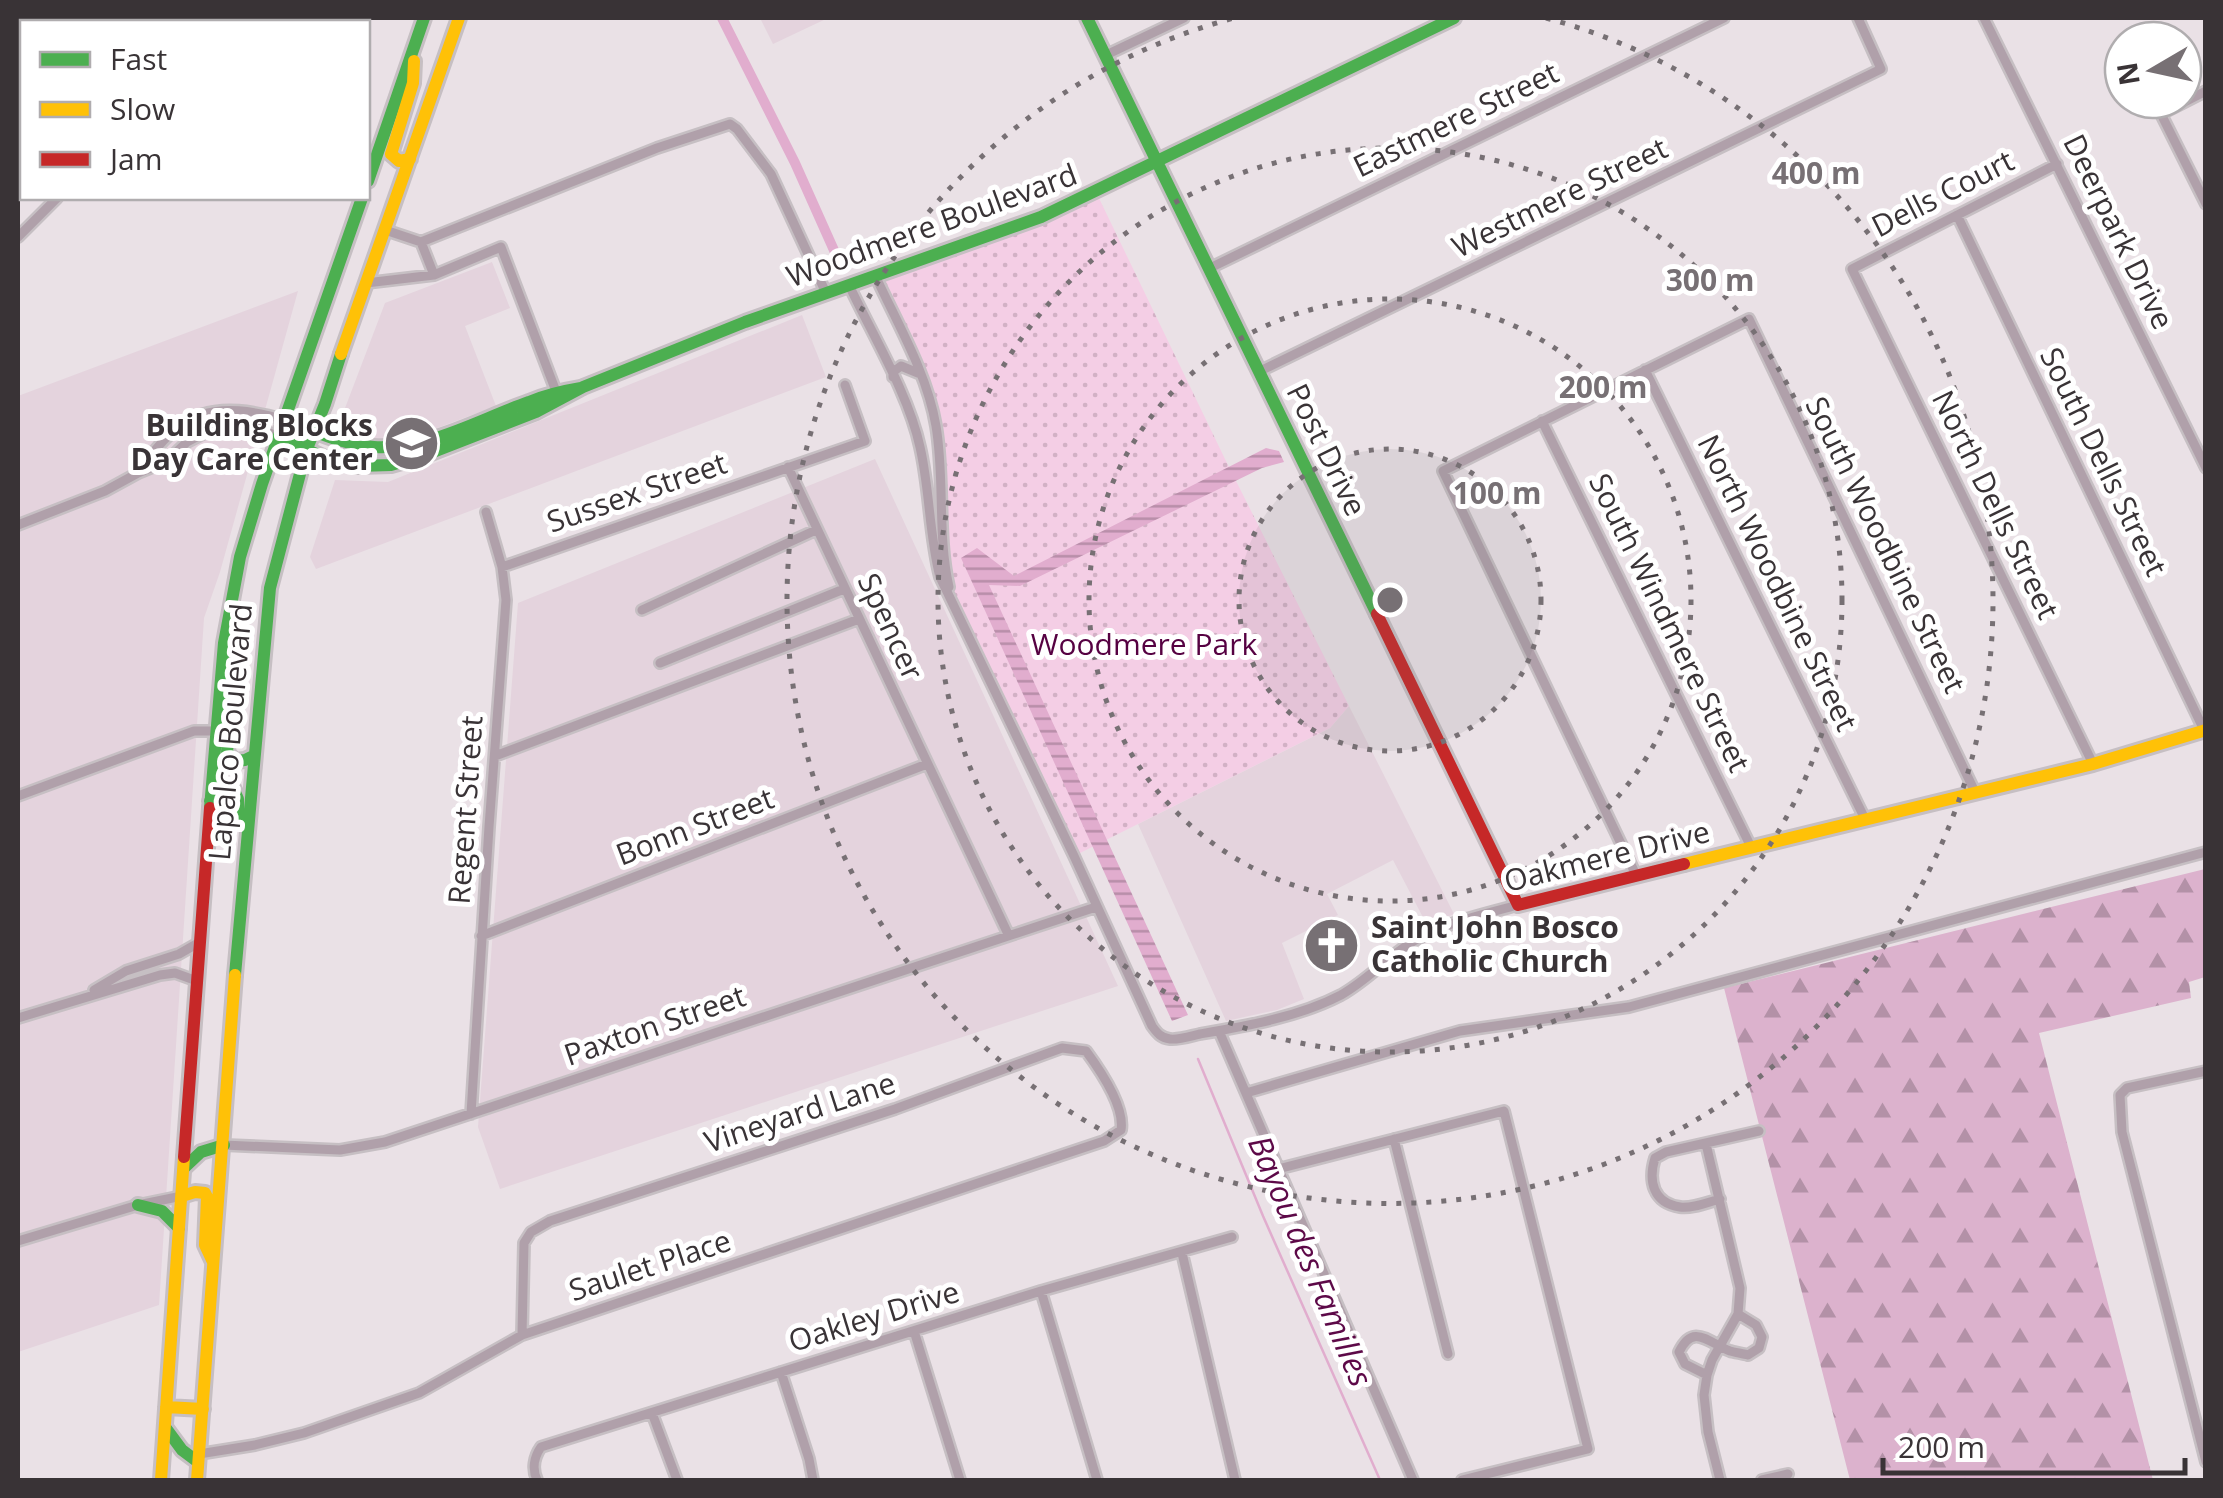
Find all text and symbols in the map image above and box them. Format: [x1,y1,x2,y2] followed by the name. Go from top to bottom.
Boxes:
[20,20,370,200] legend
[2103,20,2203,120] north arrow
[110,38,167,79] text: Fast
[1346,51,1565,186] street label: Eastmere Street
[2107,60,2148,88] text: N
[110,88,175,129] text: Slow
[1445,127,1674,267] street label: Westmere Street
[2054,127,2184,336] street label: Deerpark Drive
[107,138,163,179] text: Jam
[1864,139,2020,246] street label: Dells Court
[1772,152,1860,193] text: 400 m
[781,153,1082,296] street label: Woodmere Boulevard
[1666,259,1754,300] text: 300 m
[2031,340,2177,582] street label: South Dells Street
[1559,366,1647,407] text: 200 m
[1278,376,1377,522] street label: Post Drive
[1923,383,2069,625] street label: North Dells Street
[1797,389,1976,699] street label: South Woodbine Street
[131,404,373,479] place label: Building Blocks Day Care Center
[382,413,442,473] school or university icon: Building Blocks Day Care Center
[1689,427,1868,737] street label: North Woodbine Street
[541,442,732,541] street label: Sussex Street
[1580,466,1760,778] street label: South Windmere Street
[1453,472,1541,513] text: 100 m
[849,566,934,686] street label: Spencer
[1372,582,1408,618] centre of rings
[198,602,261,862] street label: Lapalco Boulevard
[1031,623,1257,664] park label: Woodmere Park
[437,714,492,906] street label: Regent Street
[610,777,779,874] street label: Bonn Street
[1499,810,1714,901] street label: Oakmere Drive
[1371,906,1619,981] place label: Saint John Bosco Catholic Church
[1302,915,1362,975] church icon: Saint John Bosco Catholic Church
[558,974,751,1075] street label: Paxton Street
[699,1061,900,1162] street label: Vineyard Lane
[1239,1128,1384,1393] water label: Bayou des Familles
[563,1219,736,1310] street label: Saulet Place
[783,1270,964,1361] street label: Oakley Drive
[1883,1413,2186,1475] scale bar
[1898,1426,1985,1467] text: 200 m

